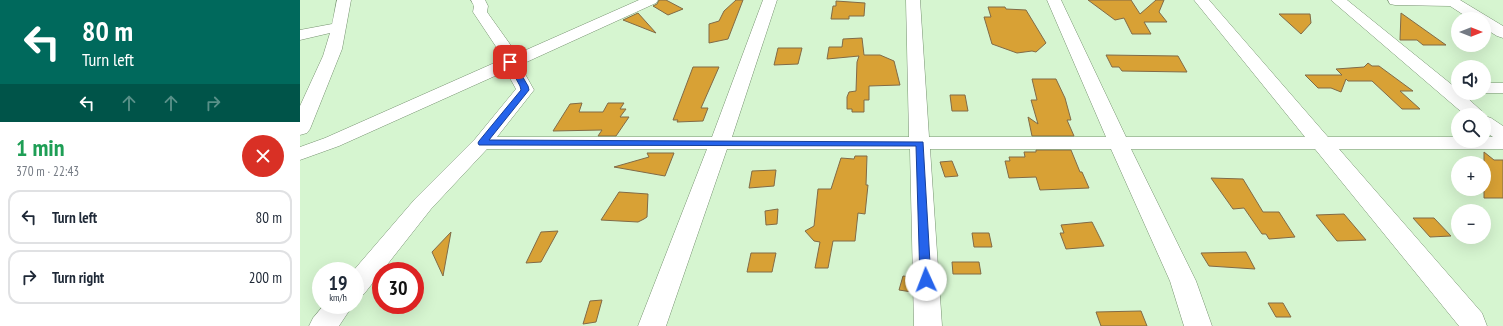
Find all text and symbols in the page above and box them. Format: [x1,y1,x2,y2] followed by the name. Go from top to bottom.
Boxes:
[82,12,133,49] text: 80 m
[1451,12,1491,52] north arrow
[1451,12,1491,244] map controls
[16,16,68,68] icon: left
[493,45,527,79] pin
[82,48,134,71] text: Turn left
[499,51,521,73] icon: arrive
[1451,60,1491,100] button: sound
[76,92,98,114] icon: left
[118,92,140,114] icon: ahead
[160,92,182,114] icon: ahead
[202,92,224,114] icon: right
[1451,108,1491,148] button: search
[16,132,64,163] text: 1 min
[242,135,284,177] button: close
[1451,156,1491,196] button: +
[16,163,79,180] text: 370 m · 22:43
[1451,204,1491,244] button: −
[18,206,40,228] icon: left
[52,208,97,227] text: Turn left
[256,208,282,227] text: 80 m
[905,259,947,301] position arrow
[372,262,424,314] speed limit sign: 30
[18,266,40,288] icon: right
[52,268,104,287] text: Turn right
[249,268,282,287] text: 200 m
[328,270,348,296] text: 19
[329,291,347,304] text: km/h

